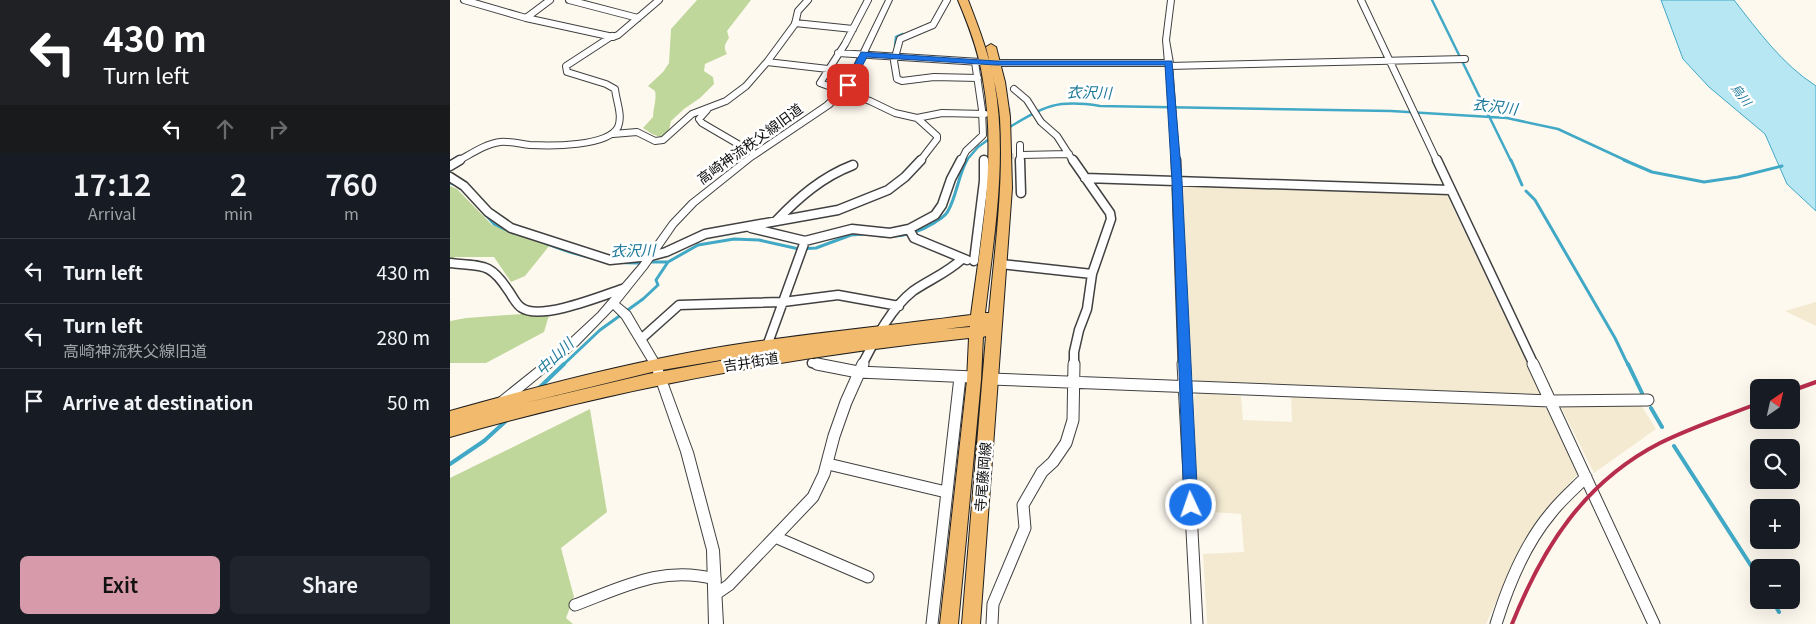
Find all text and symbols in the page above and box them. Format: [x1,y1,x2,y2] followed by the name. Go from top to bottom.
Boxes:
[103,11,207,62] text: 430 m
[20,20,85,85] icon: left
[103,58,189,90] text: Turn left
[827,64,869,106] pin
[834,71,862,99] icon: arrive
[1728,79,1757,110] water label: 烏川
[1066,81,1114,102] water label: 衣沢川
[1472,92,1521,119] water label: 衣沢川
[693,98,806,188] street label: 高崎神流秩父線旧道
[158,115,186,143] icon: left
[211,115,239,143] icon: ahead
[264,115,292,143] icon: right
[72,161,151,205] text: 17:12
[230,161,247,205] text: 2
[325,161,378,205] text: 760
[88,201,136,225] text: Arrival
[224,201,253,225] text: min
[344,201,359,225] text: m
[610,239,658,260] water label: 衣沢川
[20,257,48,285] icon: left
[63,258,143,285] text: Turn left
[377,258,430,285] text: 430 m
[63,311,143,338] text: Turn left
[20,322,48,350] icon: left
[377,323,430,350] text: 280 m
[530,331,579,379] water label: 中山川
[63,338,207,362] text: 高崎神流秩父線旧道
[722,347,780,375] street label: 吉井街道
[1750,379,1800,429] north arrow
[1750,379,1800,609] map controls
[20,387,48,415] icon: arrive
[63,388,253,415] text: Arrive at destination
[387,388,430,415] text: 50 m
[1750,439,1800,489] button: search
[969,441,995,513] street label: 寺尾藤岡線
[1164,478,1216,530] position arrow
[1750,499,1800,549] button: +
[20,556,220,614] button: Exit
[230,556,430,614] button: Share
[1750,559,1800,609] button: −

